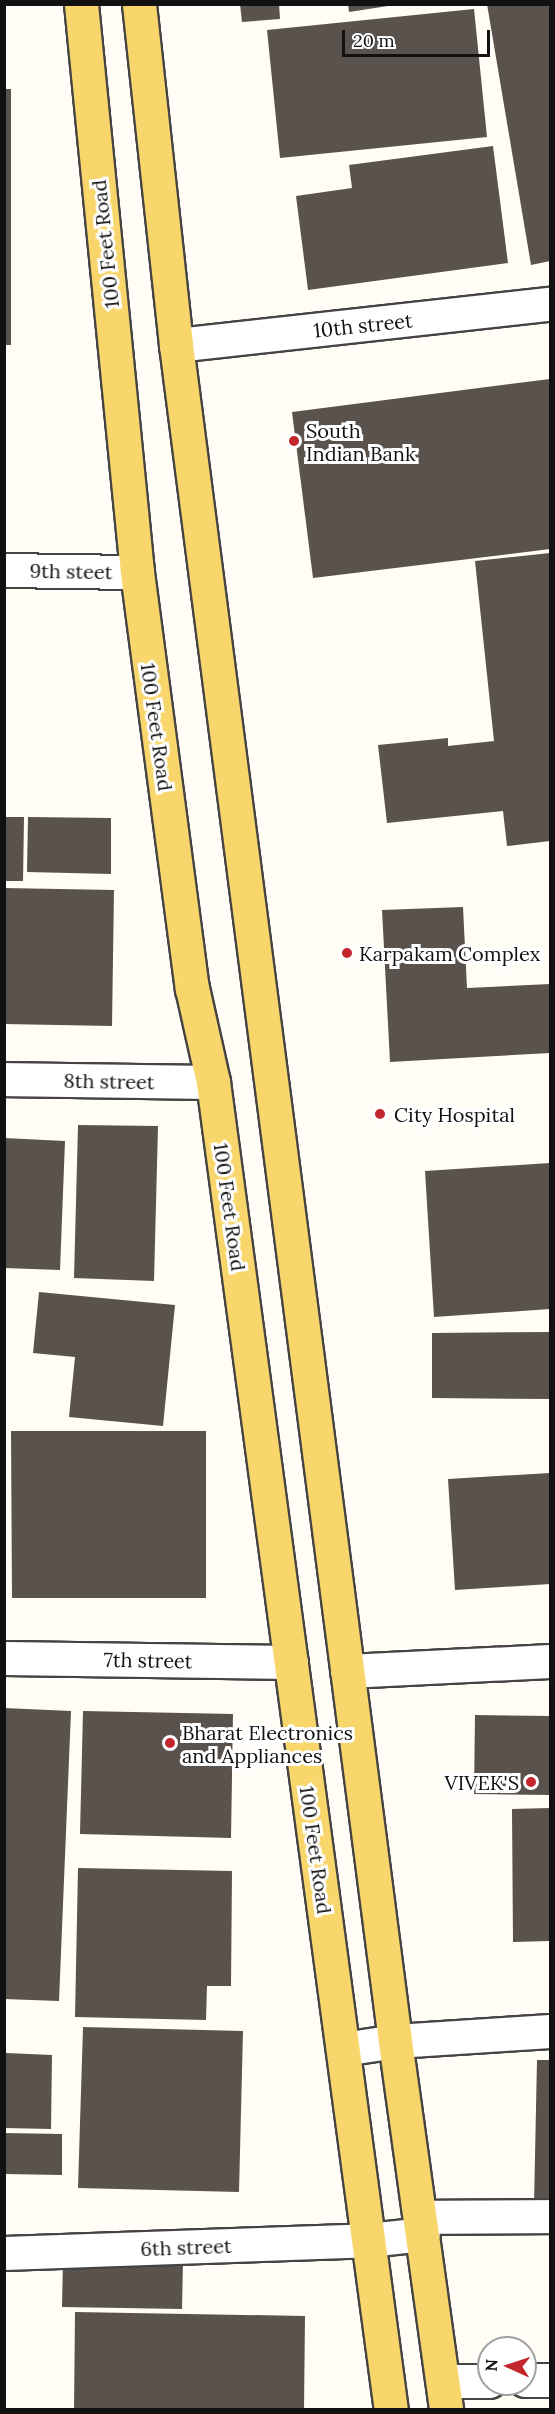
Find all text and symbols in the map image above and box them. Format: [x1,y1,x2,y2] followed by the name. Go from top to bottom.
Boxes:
[345,18,494,56] scale bar
[353,29,395,52] text: 20 m
[86,179,124,309] street label: 100 Feet Road
[312,308,414,342] street label: 10th street
[306,418,416,465] place label: South Indian Bank
[287,434,301,448] marker: South Indian Bank
[29,558,113,584] street label: 9th steet
[136,662,178,792] street label: 100 Feet Road
[359,941,540,965] place label: Karpakam Complex
[340,946,354,960] marker: Karpakam Complex
[63,1068,155,1094] street label: 8th street
[394,1102,515,1126] place label: City Hospital
[371,1105,389,1123] marker: City Hospital
[209,1142,251,1272] street label: 100 Feet Road
[103,1647,193,1673] street label: 7th street
[182,1720,353,1767] place label: Bharat Electronics and Appliances
[163,1736,177,1750] marker: Bharat Electronics and Appliances
[445,1770,519,1794] place label: VIVEK'S
[524,1775,538,1789] marker: VIVEK'S
[295,1785,337,1915] street label: 100 Feet Road
[140,2233,232,2261] street label: 6th street
[477,2336,537,2396] north arrow
[481,2358,501,2372] text: N

